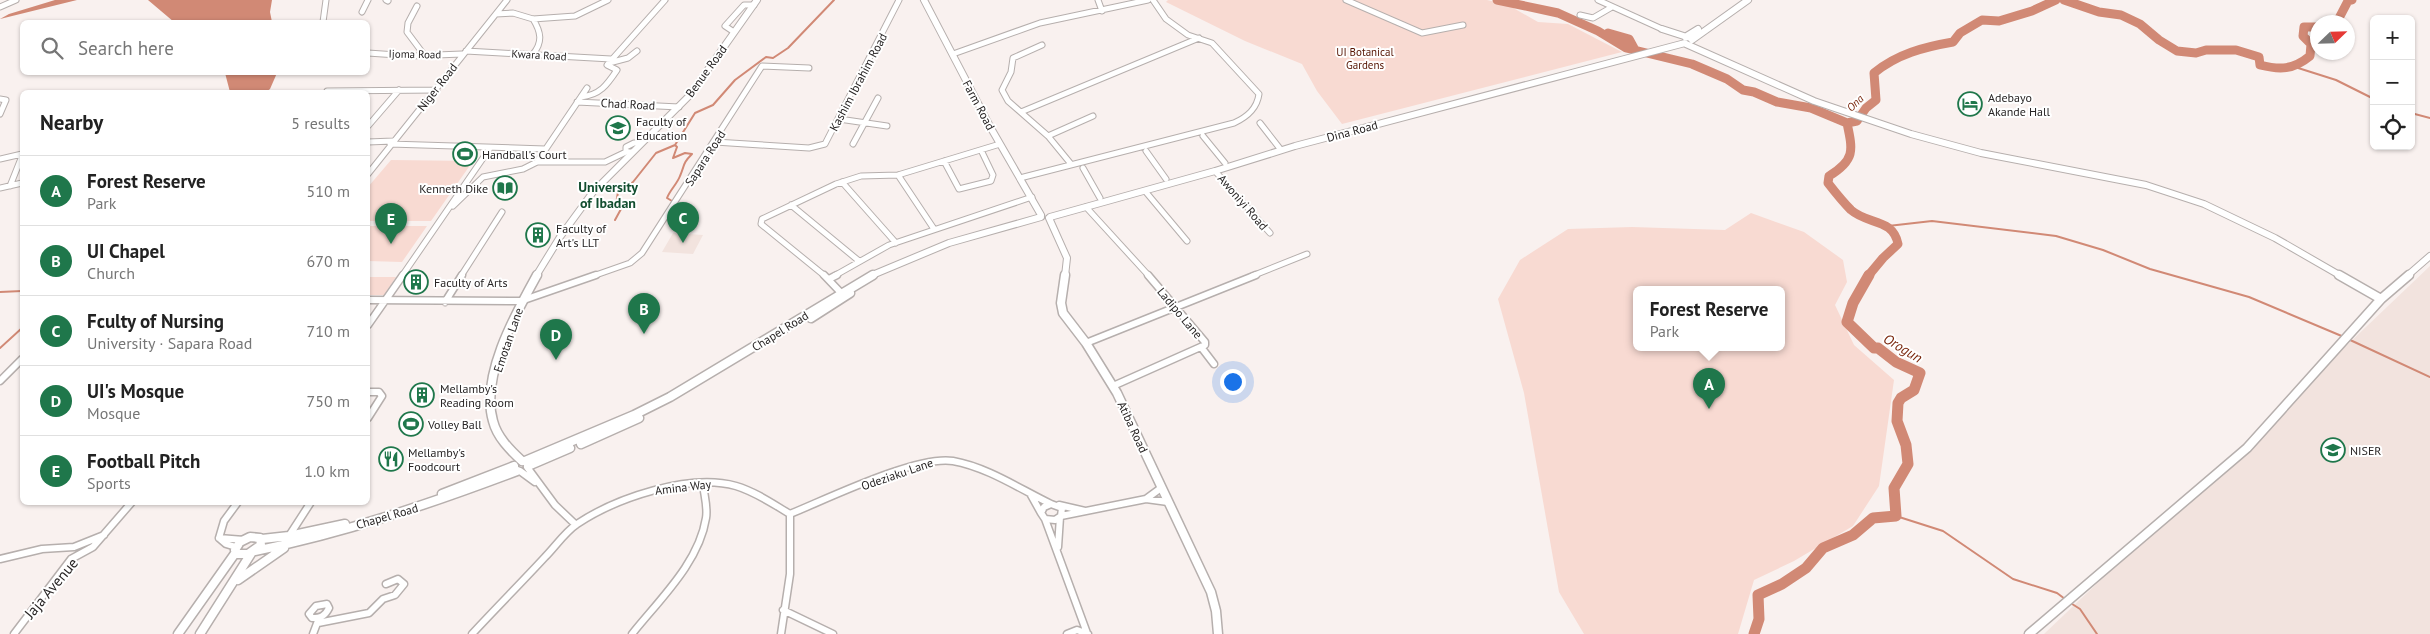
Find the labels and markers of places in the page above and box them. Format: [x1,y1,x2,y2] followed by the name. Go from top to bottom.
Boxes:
[1988,90,2051,119] place label: Adebayo Akande Hall
[1957,91,1983,117] hotel icon: Adebayo Akande Hall
[636,114,687,143] place label: Faculty of Education
[605,115,631,141] school or university icon: Faculty of Education
[452,141,478,167] sports icon: Handball's Court
[482,147,566,162] place label: Handball's Court
[492,175,518,201] library icon: Kenneth Dike
[419,181,488,196] place label: Kenneth Dike
[667,202,699,243] pin: C
[375,203,407,244] pin: E
[556,221,607,250] place label: Faculty of Art's LLT
[525,222,551,248] building icon: Faculty of Art's LLT
[403,269,429,295] building icon: Faculty of Arts
[434,275,508,290] place label: Faculty of Arts
[628,293,660,334] pin: B
[540,319,572,360] pin: D
[1693,368,1725,409] pin: A
[440,381,514,410] place label: Mellamby's Reading Room
[409,382,435,408] building icon: Mellamby's Reading Room
[398,411,424,437] sports icon: Volley Ball
[427,417,482,432] place label: Volley Ball
[2320,437,2346,463] school or university icon: NISER
[2350,443,2382,458] place label: NISER
[408,445,465,474] place label: Mellamby's Foodcourt
[378,446,404,472] restaurant icon: Mellamby's Foodcourt

